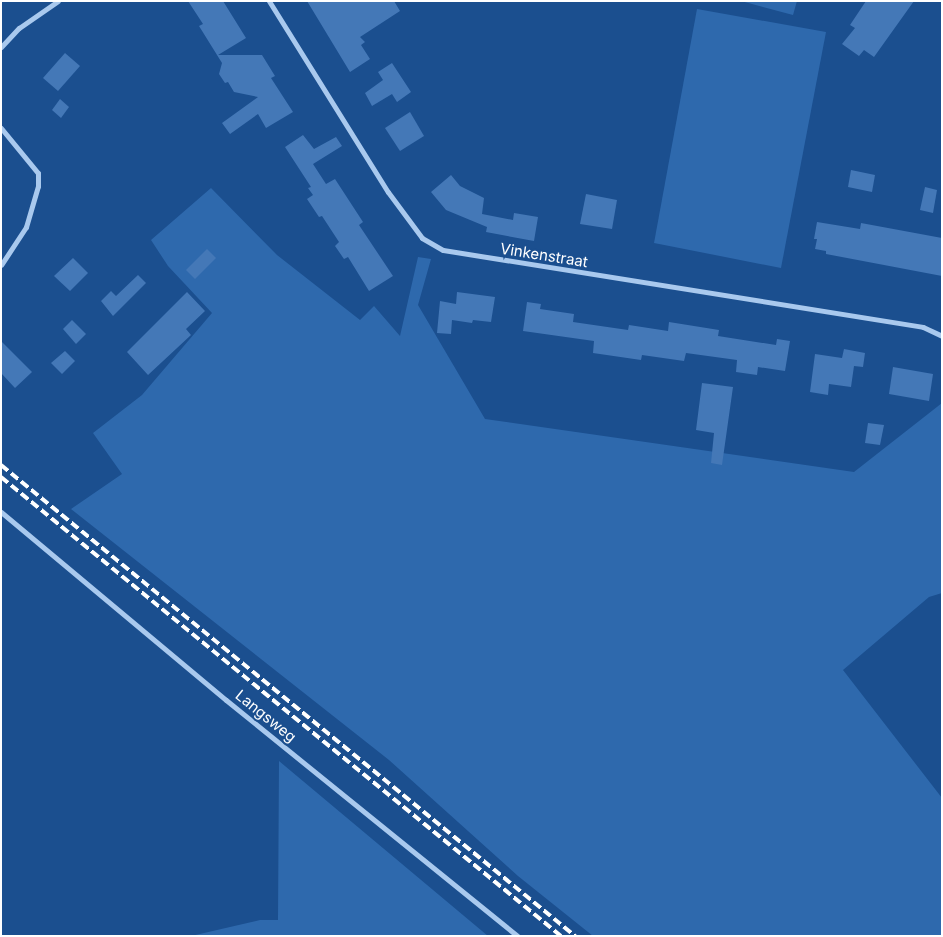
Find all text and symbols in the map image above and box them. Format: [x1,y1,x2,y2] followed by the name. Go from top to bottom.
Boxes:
[499,239,589,271] street label: Vinkenstraat
[232,686,300,746] street label: Langsweg

